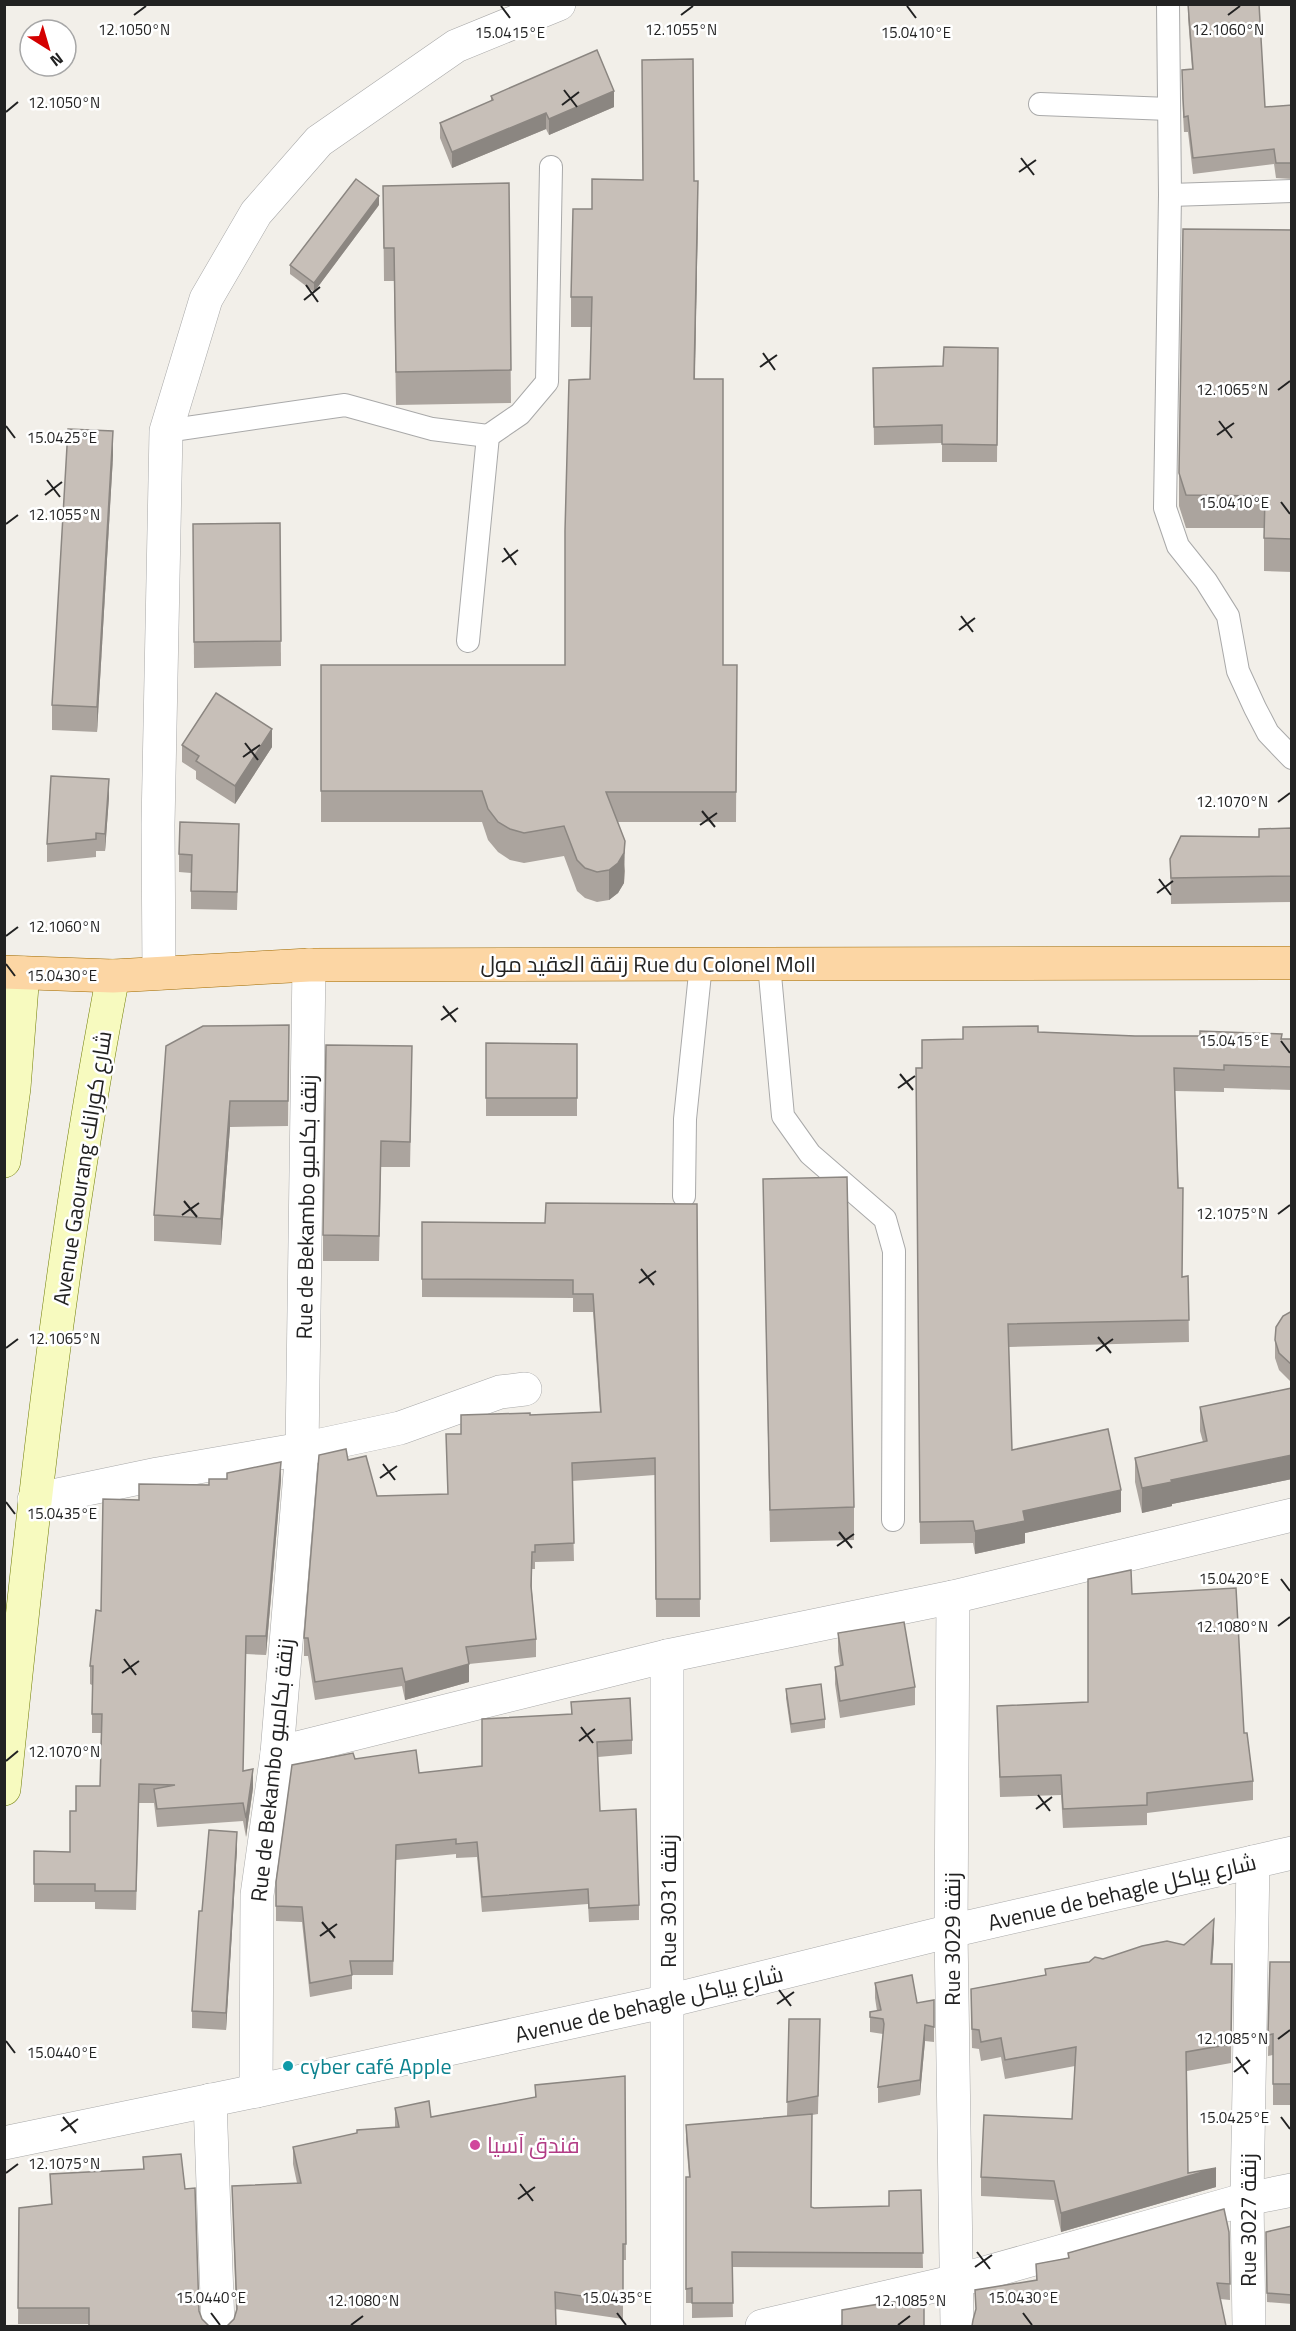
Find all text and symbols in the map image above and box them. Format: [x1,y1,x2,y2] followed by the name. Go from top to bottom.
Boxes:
[18,18,78,78] north arrow
[98,18,170,41] text: 12.1050°N
[645,18,717,41] text: 12.1055°N
[1192,18,1264,41] text: 12.1060°N
[475,21,545,44] text: 15.0415°E
[881,21,951,44] text: 15.0410°E
[45,47,69,73] text: N
[28,91,100,114] text: 12.1050°N
[1196,378,1268,401] text: 12.1065°N
[27,426,97,449] text: 15.0425°E
[1199,491,1269,514] text: 15.0410°E
[28,503,100,526] text: 12.1055°N
[1196,790,1268,813] text: 12.1070°N
[28,915,100,938] text: 12.1060°N
[480,947,816,981] street label: زنقة العقيد مول Rue du Colonel Moll
[27,964,97,987] text: 15.0430°E
[43,1028,121,1308] street label: Avenue Gaourang شارع كورانك
[1199,1029,1269,1052] text: 15.0415°E
[287,1074,325,1340] street label: Rue de Bekambo زنقة بكامبو
[1196,1202,1268,1225] text: 12.1075°N
[28,1327,100,1350] text: 12.1065°N
[27,1502,97,1525] text: 15.0435°E
[1199,1567,1269,1590] text: 15.0420°E
[1196,1615,1268,1638] text: 12.1080°N
[241,1637,303,1903] street label: Rue de Bekambo زنقة بكامبو
[28,1740,100,1763] text: 12.1070°N
[651,1834,685,1968] street label: Rue 3031 زنقة
[984,1845,1260,1939] street label: Avenue de behagle شارع بياكل
[935,1872,969,2006] street label: Rue 3029 زنقة
[511,1957,787,2051] street label: Avenue de behagle شارع بياكل
[1196,2027,1268,2050] text: 12.1085°N
[27,2041,97,2064] text: 15.0440°E
[300,2049,452,2083] place label: cyber café Apple
[281,2059,295,2073] marker: cyber café Apple
[1199,2106,1269,2129] text: 15.0425°E
[487,2128,580,2162] place label: فندق آسيا
[468,2138,482,2152] marker: فندق آسيا
[28,2152,100,2175] text: 12.1075°N
[1231,2153,1265,2287] street label: Rue 3027 زنقة
[176,2286,246,2309] text: 15.0440°E
[582,2286,652,2309] text: 15.0435°E
[988,2286,1058,2309] text: 15.0430°E
[327,2289,399,2312] text: 12.1080°N
[874,2289,946,2312] text: 12.1085°N

